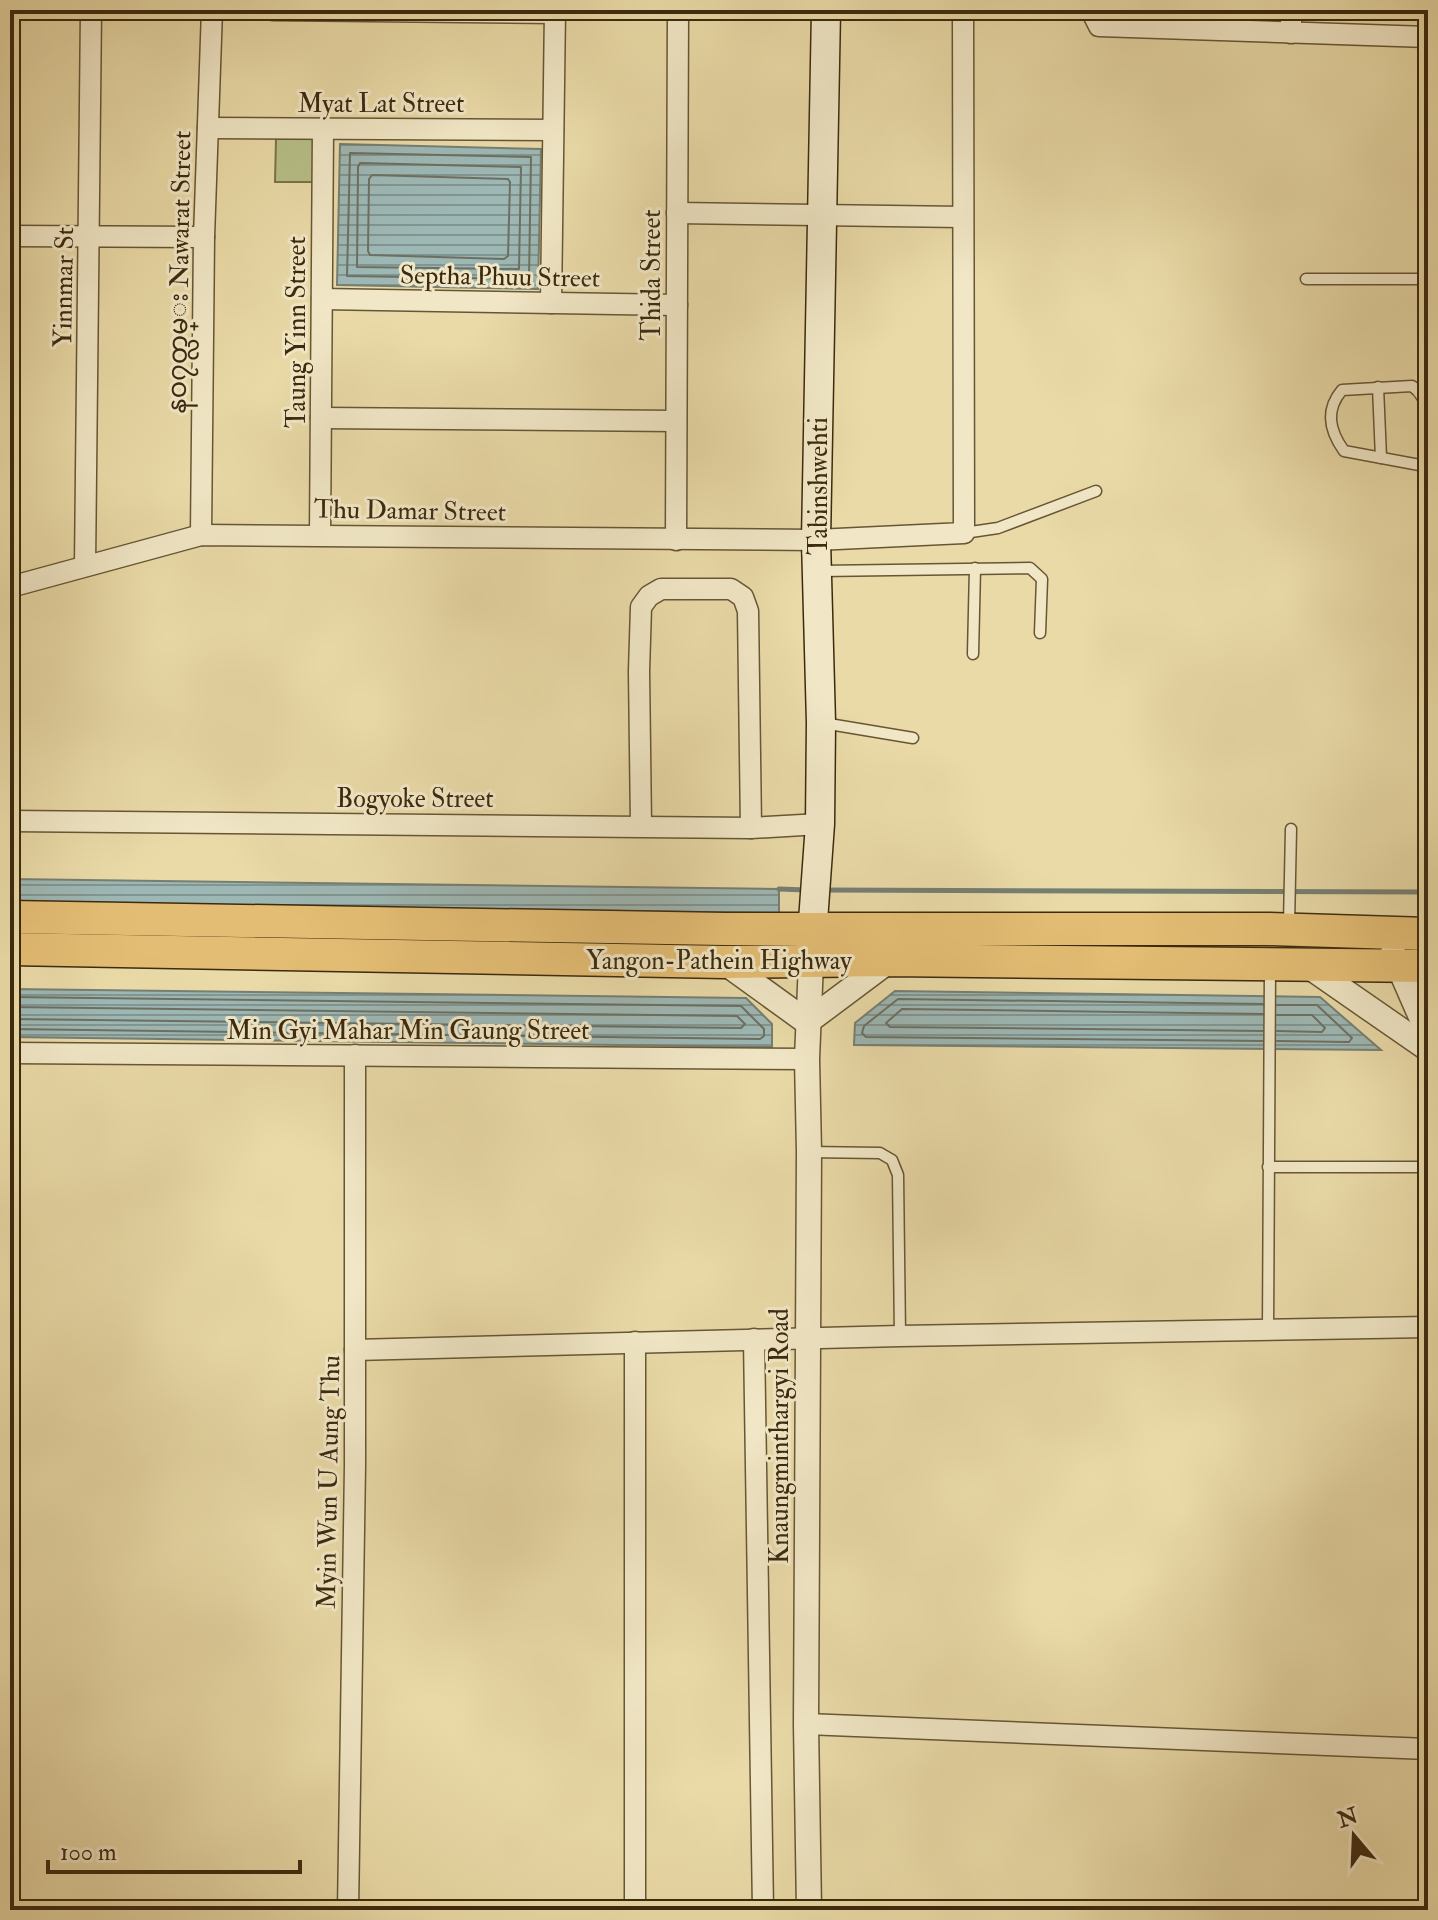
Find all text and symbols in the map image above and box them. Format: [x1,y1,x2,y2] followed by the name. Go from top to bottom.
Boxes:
[298,88,464,120] street label: Myat Lat Street
[162,131,202,414] street label: နဝ၇တ္လမ္း Nawarat Street
[636,209,668,341] street label: Thida Street
[47,227,81,347] street label: Yinnmar St
[281,236,313,428] street label: Taung Yinn Street
[399,259,600,296] street label: Septha Phuu Street
[803,417,835,555] street label: Tabinshwehti
[314,493,506,529] street label: Thu Damar Street
[336,783,494,815] street label: Bogyoke Street
[586,945,852,977] street label: Yangon-Pathein Highway
[226,1015,590,1047] street label: Min Gyi Mahar Min Gaung Street
[764,1308,796,1564] street label: Knaungminthargyi Road
[311,1355,347,1609] street label: Myin Wun U Aung Thu
[1314,1796,1394,1876] north arrow
[1333,1801,1362,1835] text: N
[48,1824,300,1874] scale bar
[60,1837,117,1868] text: 100 m

